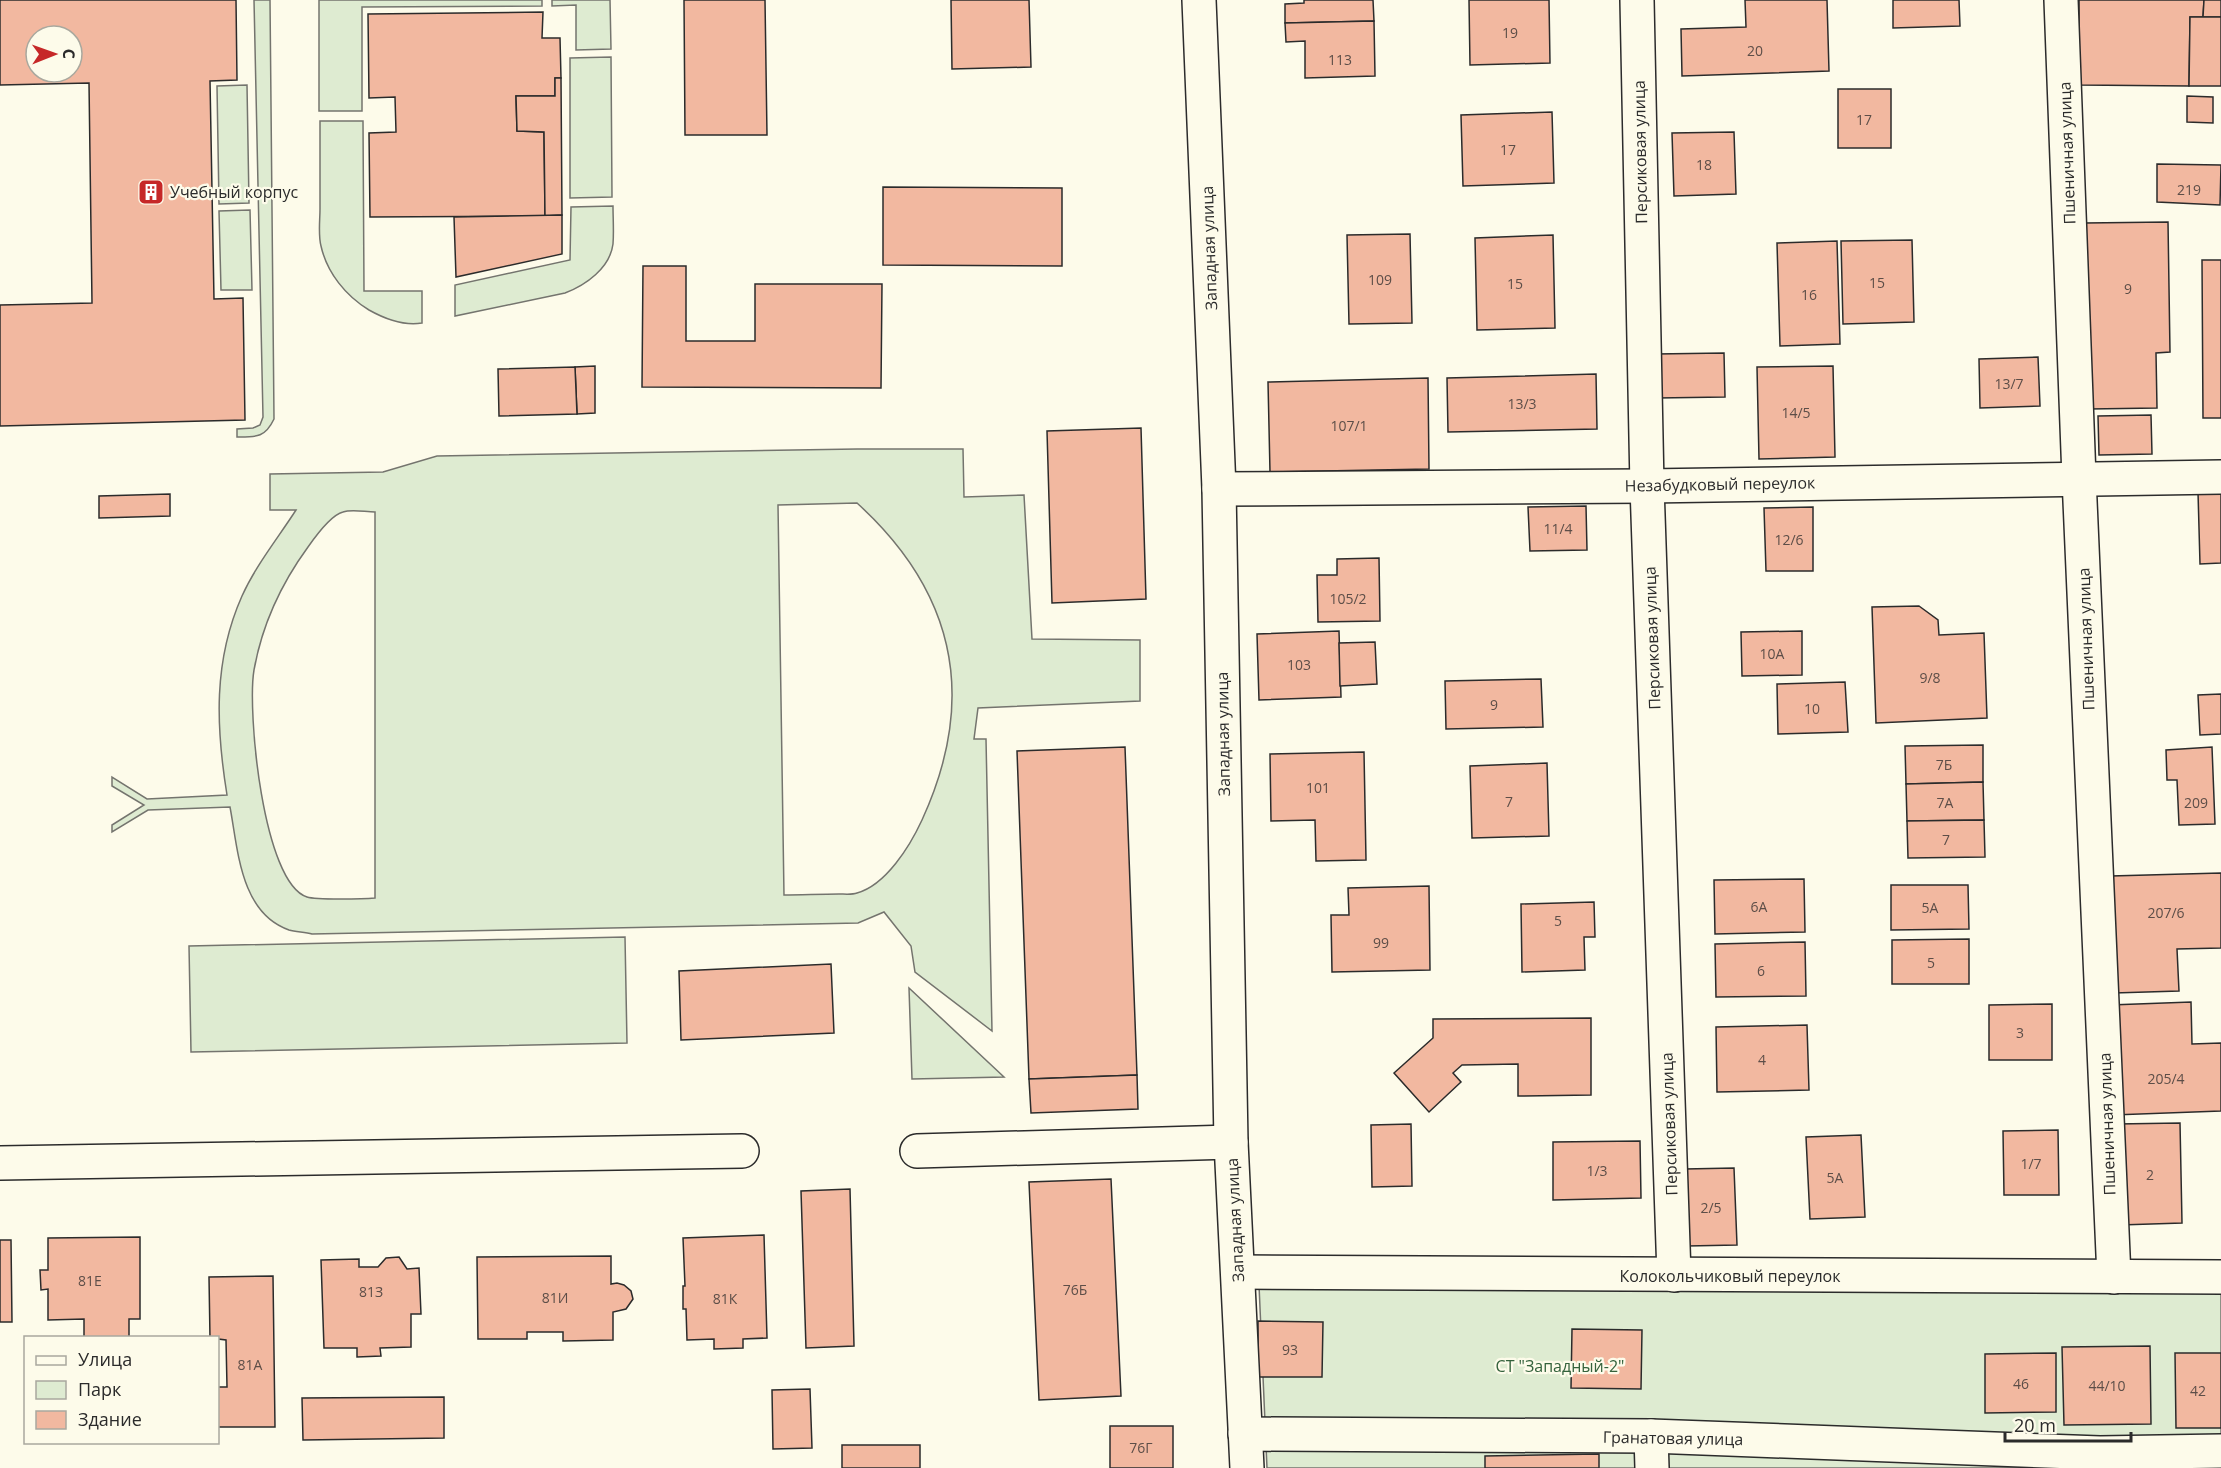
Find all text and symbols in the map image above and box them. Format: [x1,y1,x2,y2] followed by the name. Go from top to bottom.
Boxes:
[1502,23,1518,42] house number: 19
[24,24,84,84] north arrow
[1747,41,1763,60] house number: 20
[58,48,80,59] text: С
[1328,50,1352,69] house number: 113
[1628,80,1652,224] street label: Персиковая улица
[2054,81,2080,225] street label: Пшеничная улица
[1856,110,1872,129] house number: 17
[1500,140,1516,159] house number: 17
[1696,155,1712,174] house number: 18
[136,177,166,207] building icon: Учебный корпус
[2177,180,2201,199] house number: 219
[170,181,298,203] place label: Учебный корпус
[1196,185,1222,311] street label: Западная улица
[1368,270,1392,289] house number: 109
[1869,273,1885,292] house number: 15
[1507,274,1523,293] house number: 15
[2124,279,2132,298] house number: 9
[1801,285,1817,304] house number: 16
[1994,374,2024,393] house number: 13/7
[1507,394,1537,413] house number: 13/3
[1781,403,1811,422] house number: 14/5
[1330,416,1368,435] house number: 107/1
[1625,471,1816,497] street label: Незабудковый переулок
[1543,519,1573,538] house number: 11/4
[1774,530,1804,549] house number: 12/6
[1639,566,1665,710] street label: Персиковая улица
[2073,567,2099,711] street label: Пшеничная улица
[1329,589,1367,608] house number: 105/2
[1760,644,1785,663] house number: 10А
[1287,655,1311,674] house number: 103
[1919,668,1941,687] house number: 9/8
[1211,672,1235,796] street label: Западная улица
[1490,695,1498,714] house number: 9
[1804,699,1820,718] house number: 10
[1936,755,1952,774] house number: 7Б
[1306,778,1330,797] house number: 101
[1505,792,1513,811] house number: 7
[1937,793,1954,812] house number: 7А
[2184,793,2208,812] house number: 209
[1942,830,1950,849] house number: 7
[1751,897,1768,916] house number: 6А
[1922,898,1939,917] house number: 5А
[2147,903,2185,922] house number: 207/6
[1554,911,1562,930] house number: 5
[1373,933,1389,952] house number: 99
[1927,953,1935,972] house number: 5
[1757,961,1765,980] house number: 6
[2016,1023,2024,1042] house number: 3
[1758,1050,1766,1069] house number: 4
[1656,1052,1682,1196] street label: Персиковая улица
[2094,1052,2120,1196] street label: Пшеничная улица
[2147,1069,2185,1088] house number: 205/4
[2020,1154,2042,1173] house number: 1/7
[1221,1157,1249,1283] street label: Западная улица
[1586,1161,1608,1180] house number: 1/3
[2146,1165,2154,1184] house number: 2
[1827,1168,1844,1187] house number: 5А
[1700,1198,1722,1217] house number: 2/5
[1620,1265,1841,1287] street label: Колокольчиковый переулок
[78,1271,102,1290] house number: 81Е
[1063,1280,1087,1299] house number: 76Б
[359,1282,383,1301] house number: 81З
[542,1288,568,1307] house number: 81И
[713,1289,738,1308] house number: 81К
[24,1336,219,1444] legend
[1282,1340,1298,1359] house number: 93
[78,1347,132,1371] text: Улица
[238,1355,263,1374] house number: 81А
[1496,1355,1624,1377] park label: СТ "Западный-2"
[2013,1374,2029,1393] house number: 46
[2088,1376,2126,1395] house number: 44/10
[78,1377,122,1401] text: Парк
[2190,1381,2206,1400] house number: 42
[2005,1405,2131,1443] scale bar
[78,1407,142,1431] text: Здание
[2014,1413,2056,1437] text: 20 m
[1603,1426,1743,1450] street label: Гранатовая улица
[1129,1438,1153,1457] house number: 76Г

